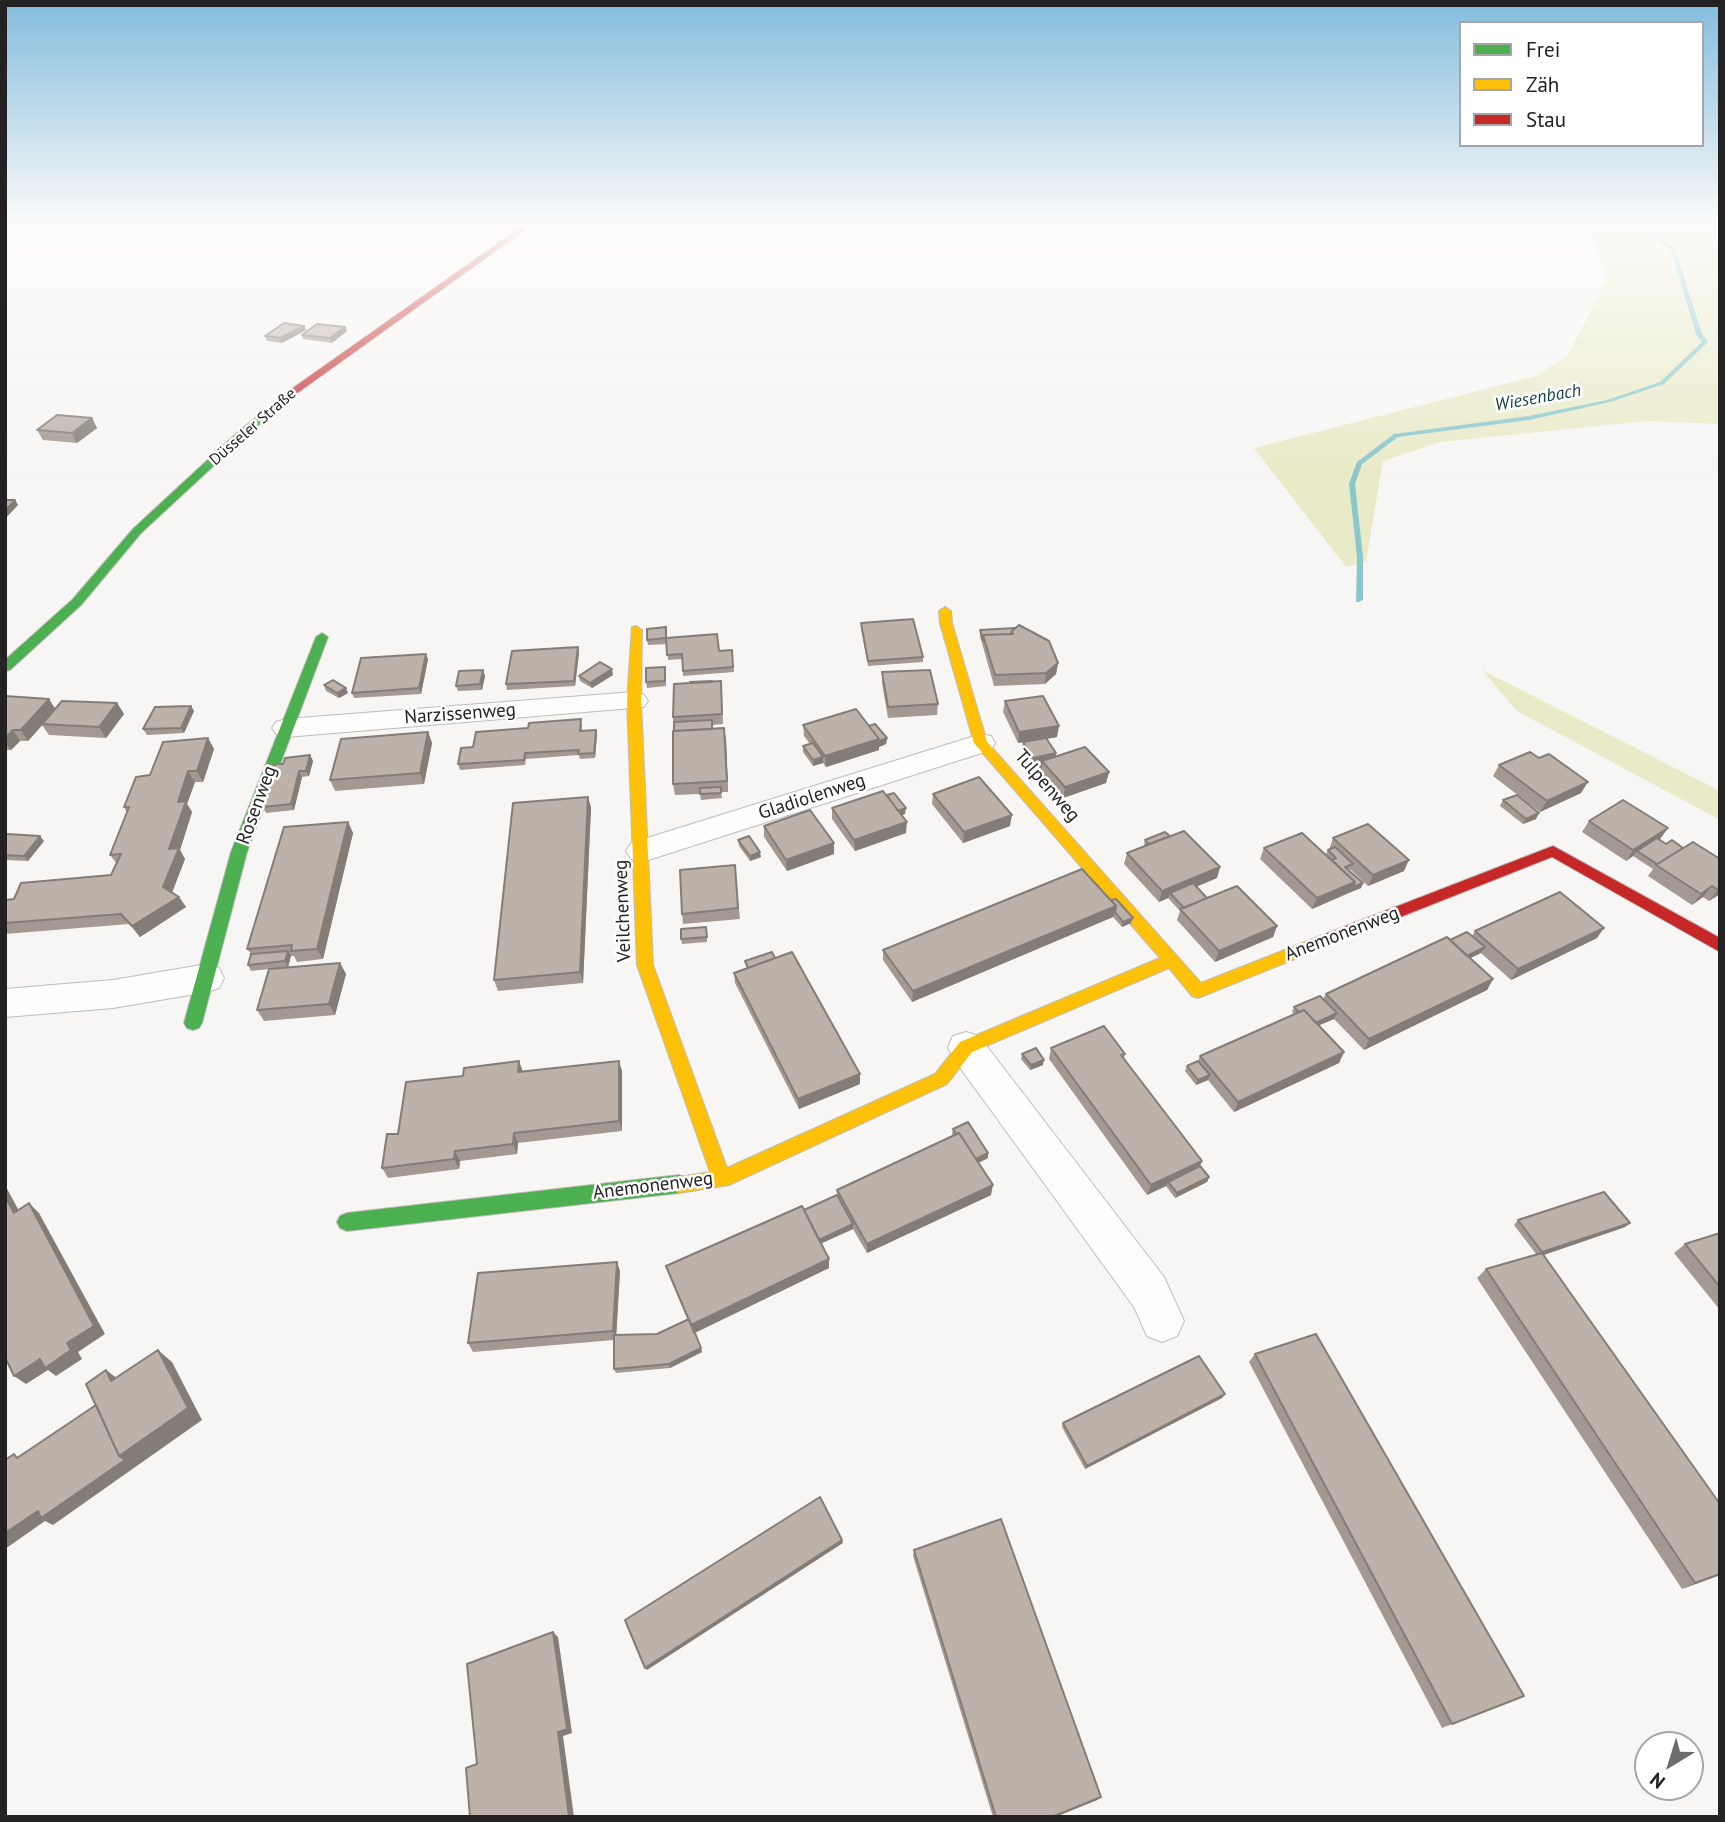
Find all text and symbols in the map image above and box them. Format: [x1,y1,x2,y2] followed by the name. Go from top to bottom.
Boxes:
[1459,21,1704,147] legend
[1526,36,1560,63] text: Frei
[1526,71,1559,98] text: Zäh
[1526,106,1566,133] text: Stau
[1493,380,1583,416] water label: Wiesenbach
[206,384,300,470] street label: Düsseler Straße
[403,699,517,729] street label: Narzissenweg
[1010,745,1084,827] street label: Tulpenweg
[232,763,282,847] street label: Rosenweg
[756,769,868,825] street label: Gladiolenweg
[610,859,636,963] street label: Veilchenweg
[1282,902,1402,966] street label: Anemonenweg
[592,1167,714,1205] street label: Anemonenweg
[1634,1731,1704,1801] north arrow
[1645,1768,1670,1794] text: N

